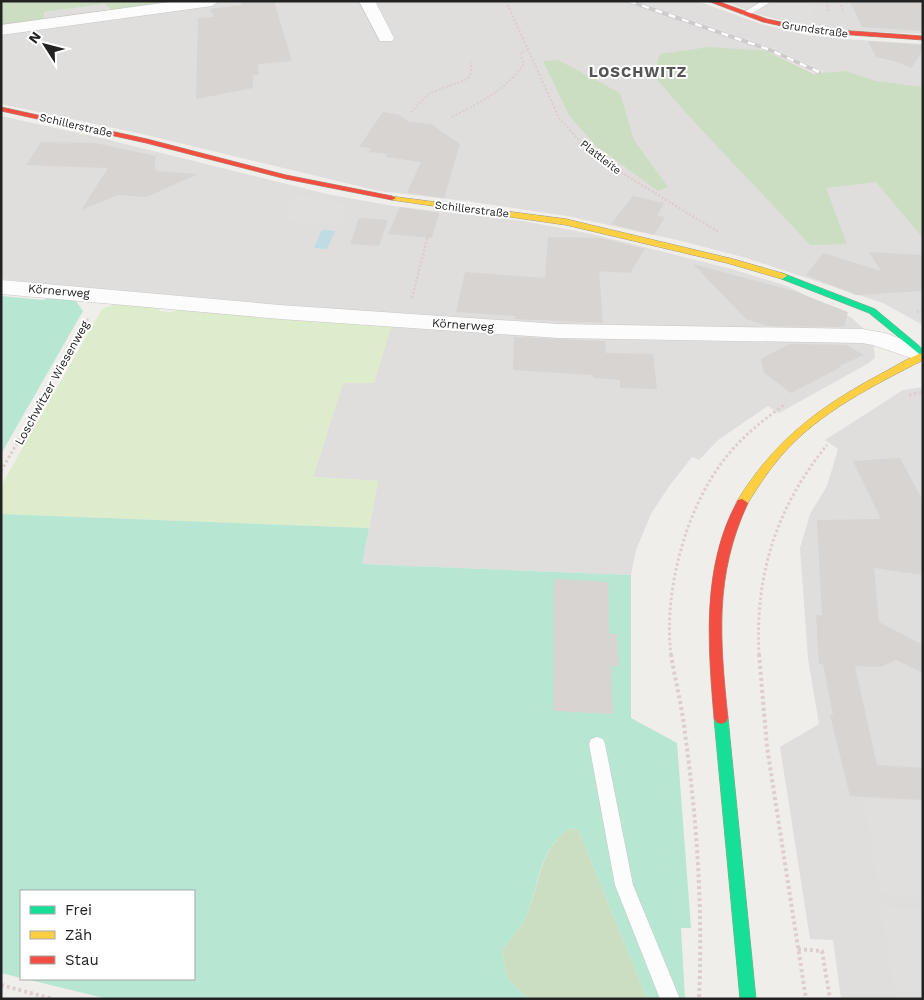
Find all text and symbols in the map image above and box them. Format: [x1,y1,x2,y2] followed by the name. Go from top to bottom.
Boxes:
[781,18,849,41] street label: Grundstraße
[20,20,70,70] north arrow
[25,28,44,46] text: N
[589,63,687,81] district label: LOSCHWITZ
[38,111,114,140] street label: Schillerstraße
[578,137,624,177] street label: Plattleite
[434,199,510,220] street label: Schillerstraße
[28,281,91,301] street label: Körnerweg
[432,316,495,334] street label: Körnerweg
[12,318,92,448] street label: Loschwitzer Wiesenweg
[20,890,195,980] legend
[65,901,92,919] text: Frei
[65,926,92,944] text: Zäh
[65,951,99,969] text: Stau

